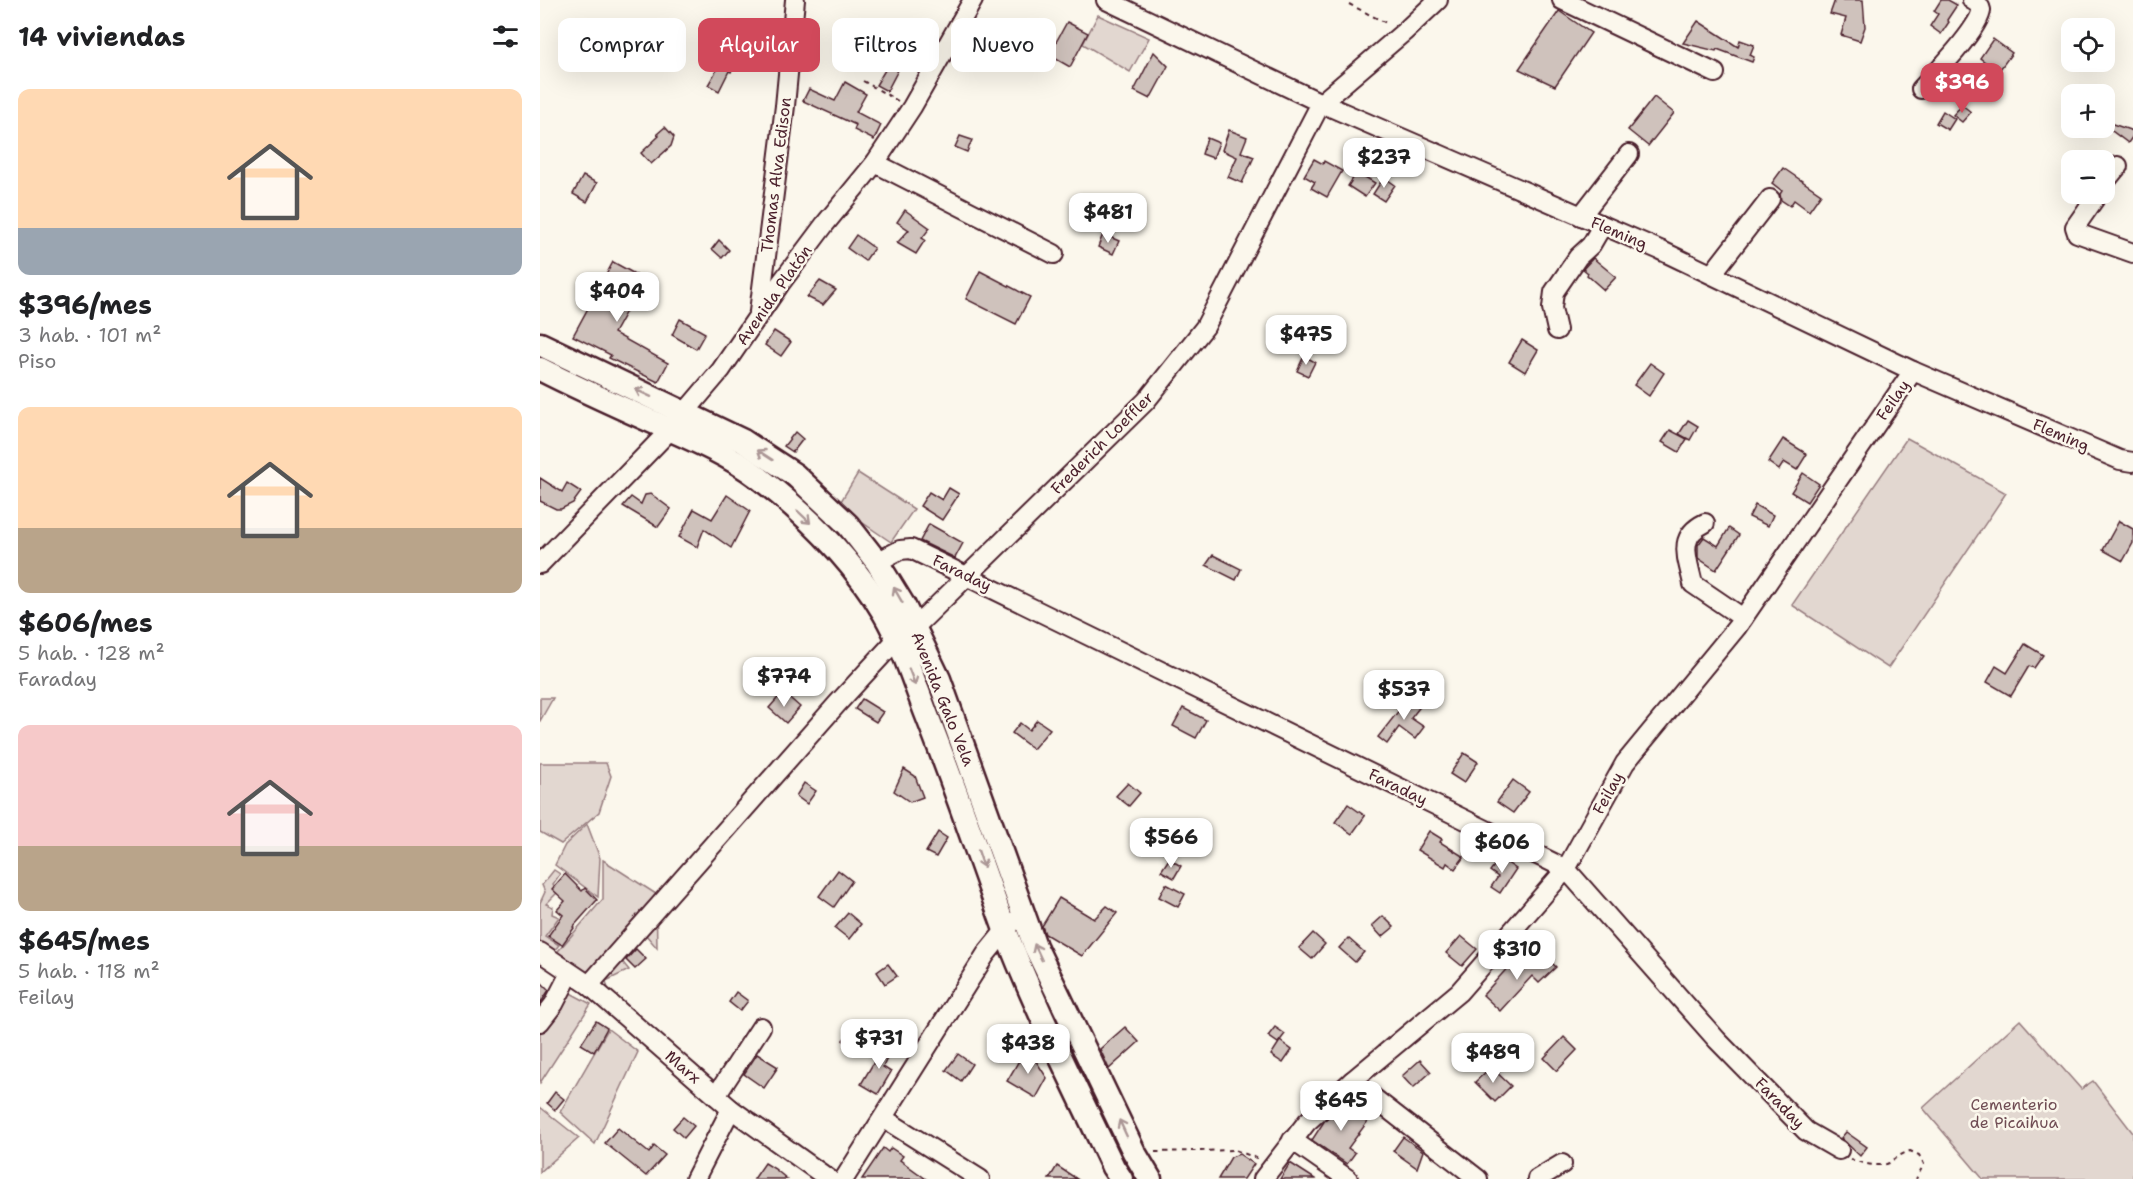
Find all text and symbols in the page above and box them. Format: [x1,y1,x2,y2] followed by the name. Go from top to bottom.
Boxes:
[558,18,686,72] chip: Comprar
[698,18,820,72] chip: Alquilar
[832,18,939,72] chip: Filtros
[951,18,1056,72] chip: Nuevo
[2061,18,2115,204] map controls
[2061,18,2115,72] button: locate
[18,19,186,54] text: 14 viviendas
[489,20,522,53] icon: filters
[1926,63,1998,114] pin: $396
[1935,69,1989,95] text: $396
[2061,84,2115,138] button: +
[756,96,796,254] street label: Thomas Alva Edison
[216,128,324,236] icon: home
[1348,138,1420,189] pin: $237
[1357,144,1411,170] text: $237
[2061,150,2115,204] button: −
[1072,193,1144,244] pin: $481
[1083,199,1133,225] text: $481
[1587,212,1651,254] street label: Fleming
[732,241,817,349] street label: Avenida Platón
[581,272,653,323] pin: $404
[589,278,645,304] text: $404
[18,287,152,322] text: $396/mes
[1270,315,1342,366] pin: $475
[1280,321,1332,347] text: $475
[18,322,161,348] text: 3 hab. · 101 m²
[18,348,56,374] text: Piso
[1871,375,1915,425] street label: Feilay
[635,386,653,398] one-way arrow
[1046,387,1158,499] street label: Frederich Loeffler
[2029,414,2093,456] street label: Fleming
[216,446,324,554] icon: home
[757,448,774,460] one-way arrow
[796,510,811,524] one-way arrow
[929,550,995,596] street label: Faraday
[891,587,903,604] one-way arrow
[18,605,153,640] text: $606/mes
[906,629,980,769] street label: Avenida Galo Vela
[18,640,165,666] text: 5 hab. · 128 m²
[748,657,820,708] pin: $774
[757,663,811,689] text: $774
[18,666,97,692] text: Faraday
[907,667,918,685] one-way arrow
[1368,670,1440,721] pin: $537
[1377,676,1431,702] text: $537
[216,764,324,872] icon: home
[1365,764,1431,810] street label: Faraday
[1588,768,1628,818] street label: Feilay
[1135,818,1207,869] pin: $566
[1466,823,1538,874] pin: $606
[1144,824,1198,850] text: $566
[1474,829,1530,855] text: $606
[976,849,987,868] one-way arrow
[18,923,150,958] text: $645/mes
[1481,930,1553,981] pin: $310
[1492,936,1542,962] text: $310
[1031,944,1043,962] one-way arrow
[18,958,160,984] text: 5 hab. · 118 m²
[18,984,74,1010] text: Feilay
[843,1019,915,1070] pin: $731
[992,1024,1064,1075] pin: $438
[855,1025,903,1051] text: $731
[1001,1030,1055,1056] text: $438
[1457,1033,1529,1084] pin: $489
[1465,1039,1521,1065] text: $489
[661,1046,705,1088] street label: Marx
[1750,1073,1810,1133] street label: Faraday
[1305,1081,1377,1132] pin: $645
[1314,1087,1368,1113] text: $645
[1970,1094,2058,1133] park label: Cementerio de Picaihua
[1116,1119,1128,1137] one-way arrow

